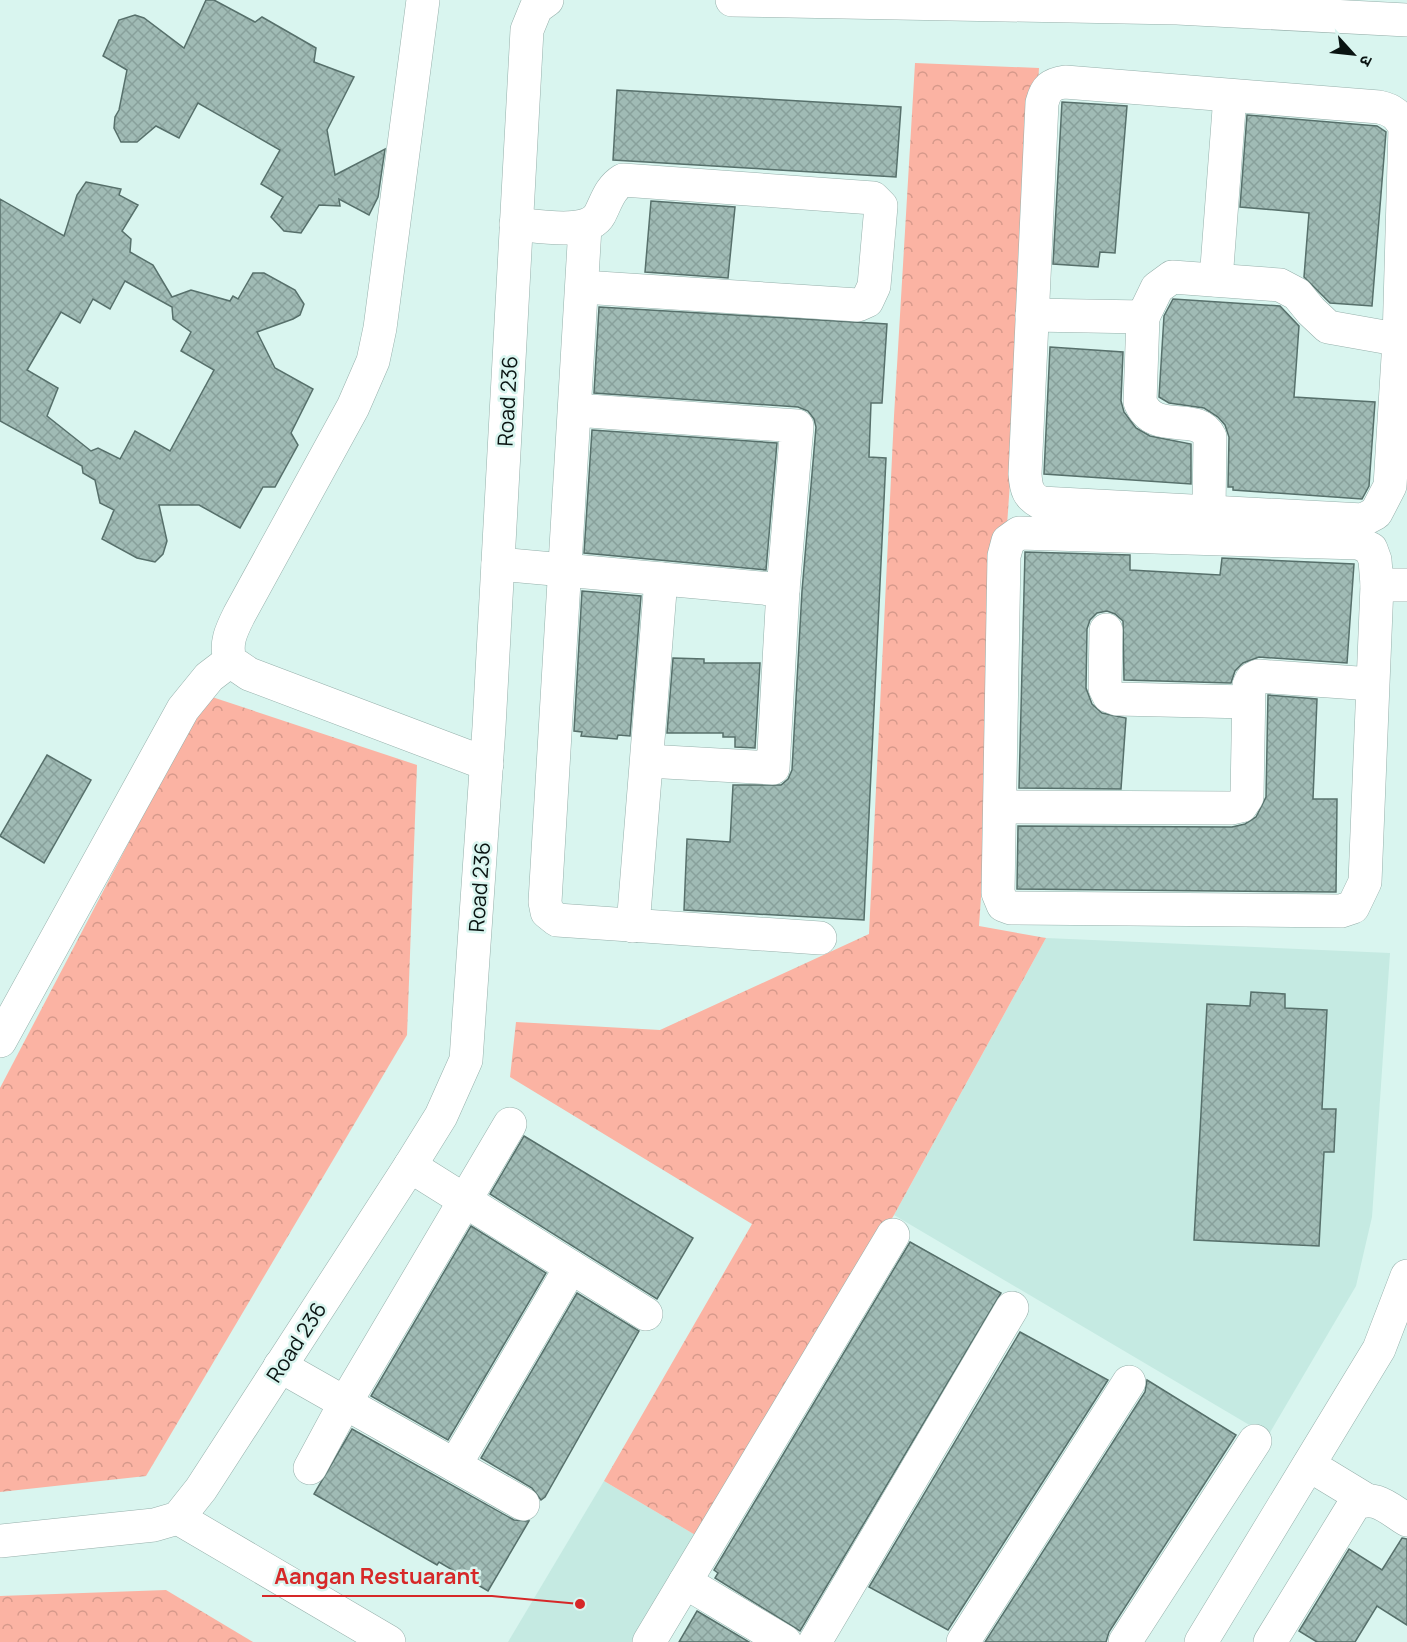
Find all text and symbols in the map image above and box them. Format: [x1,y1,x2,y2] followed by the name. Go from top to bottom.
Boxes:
[1323,24,1383,84] north arrow
[1354,52,1378,71] text: उ
[491,355,523,447] street label: Road 236
[462,841,496,933] street label: Road 236
[260,1296,332,1388] street label: Road 236
[262,1556,492,1596] callout: Aangan Restuarant
[274,1561,480,1591] text: Aangan Restuarant

